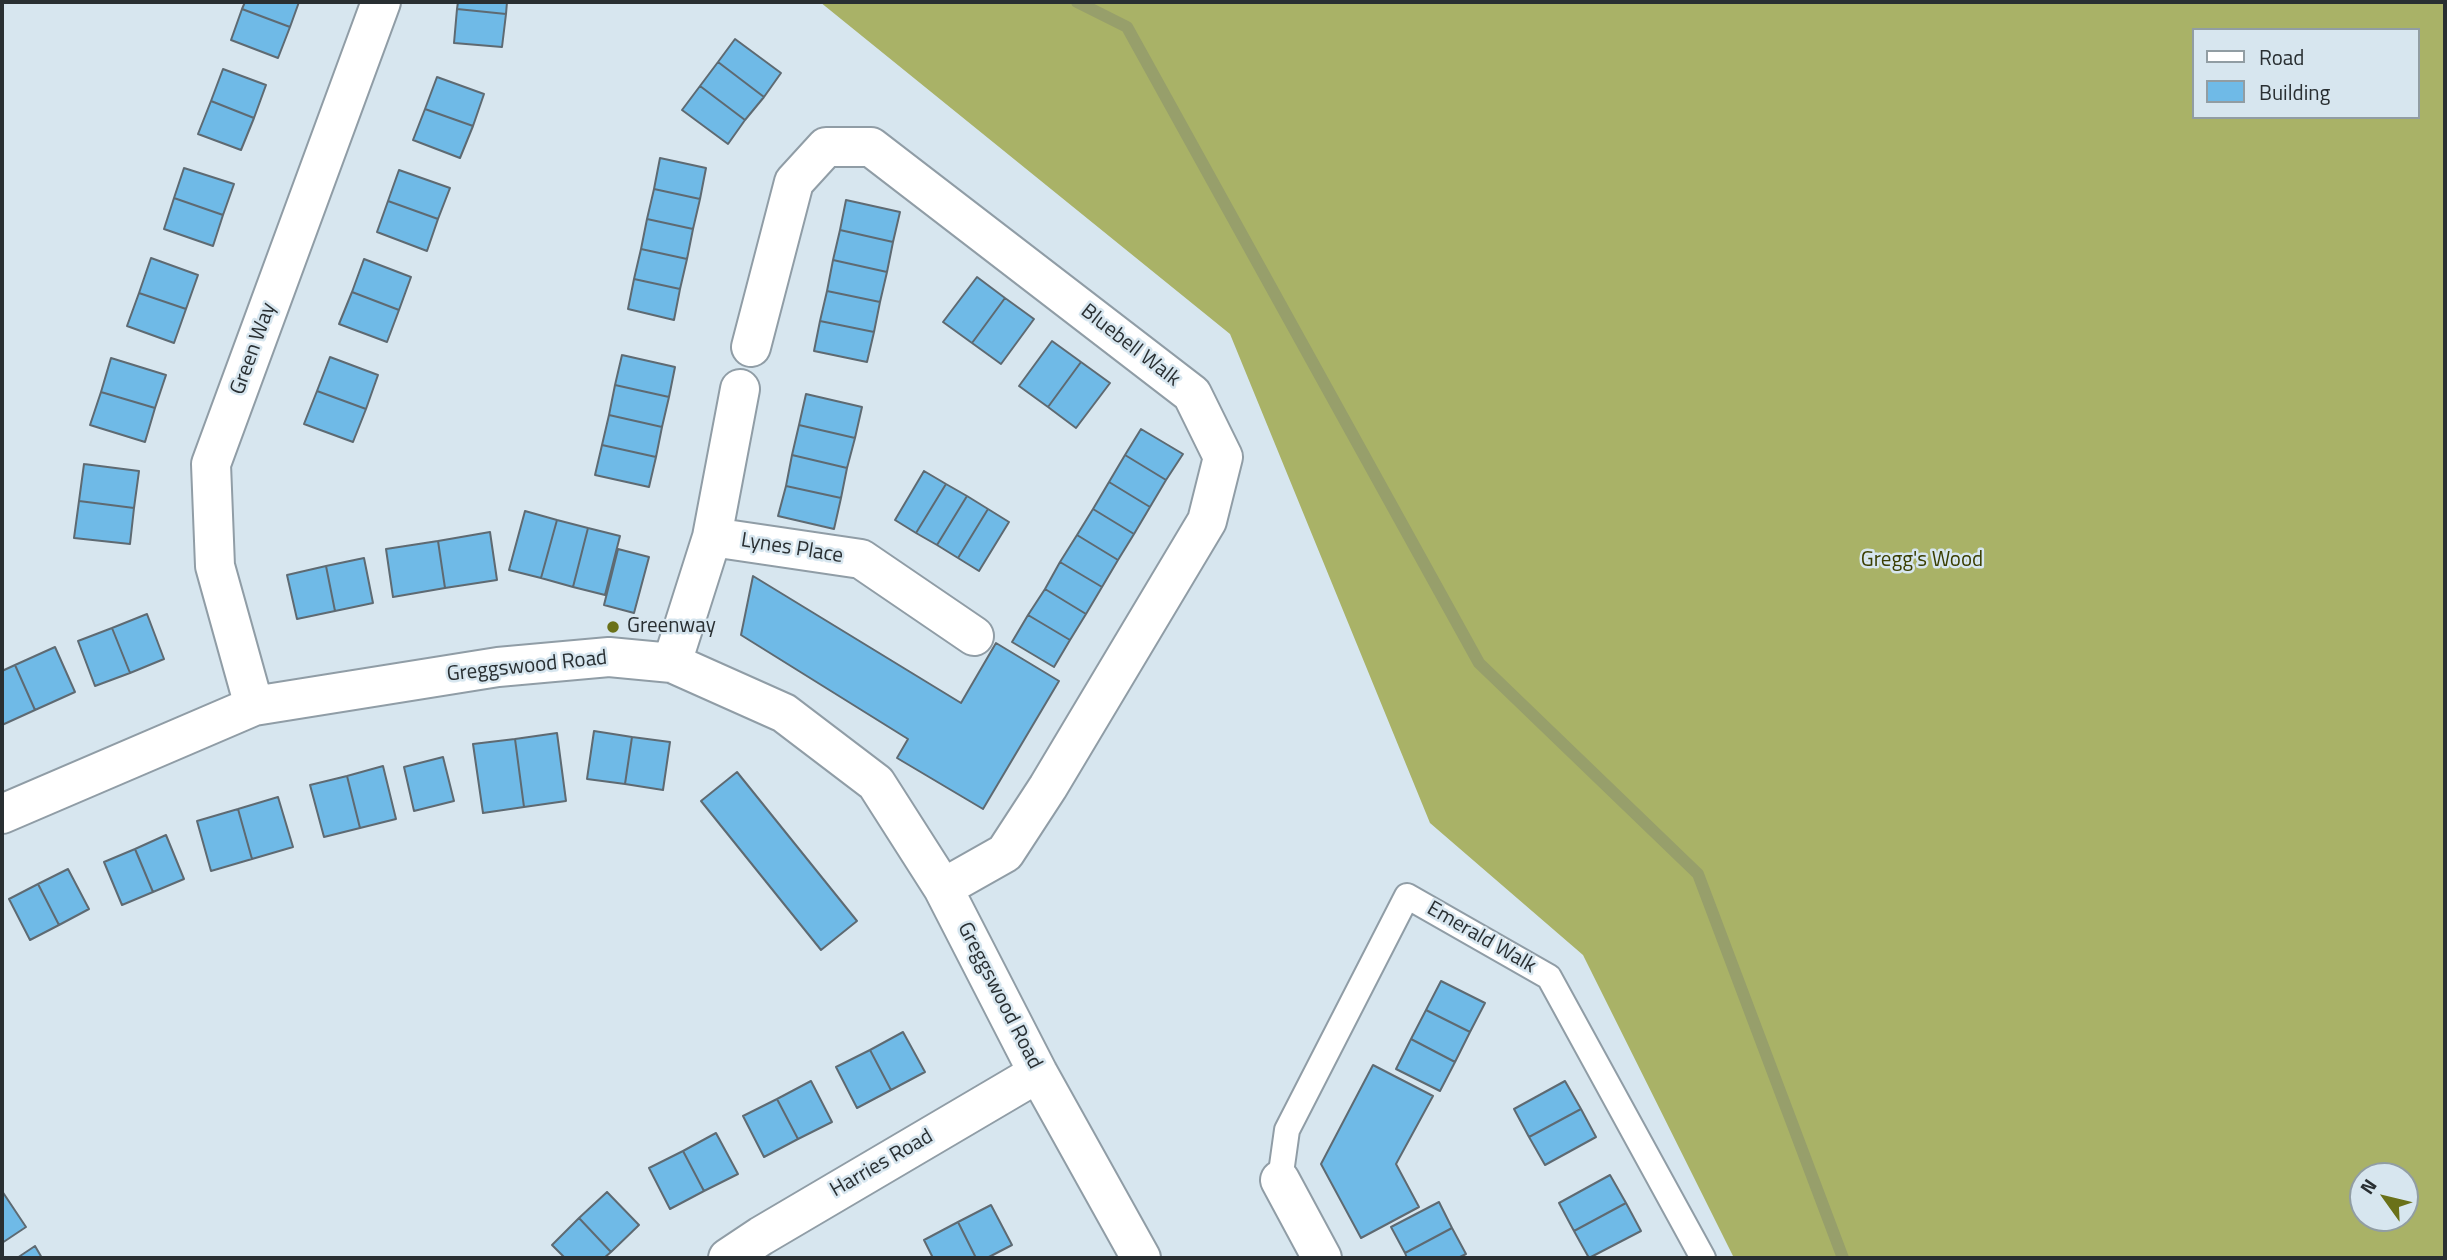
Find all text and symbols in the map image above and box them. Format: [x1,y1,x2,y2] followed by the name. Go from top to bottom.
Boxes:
[2192,28,2419,119] legend
[2259,41,2304,73] text: Road
[2259,76,2330,108] text: Building
[1075,299,1185,393] street label: Bluebell Walk
[226,300,282,398] street label: Green Way
[739,529,845,569] street label: Lynes Place
[1861,548,1983,574] park label: Gregg's Wood
[627,614,716,640] place label: Greenway
[605,619,621,635] marker: Greenway
[446,646,608,688] street label: Greggswood Road
[1422,897,1540,979] street label: Emerald Walk
[951,918,1047,1074] street label: Greggswood Road
[826,1125,938,1203] street label: Harries Road
[2349,1162,2419,1232] north arrow
[2352,1173,2384,1200] text: N

